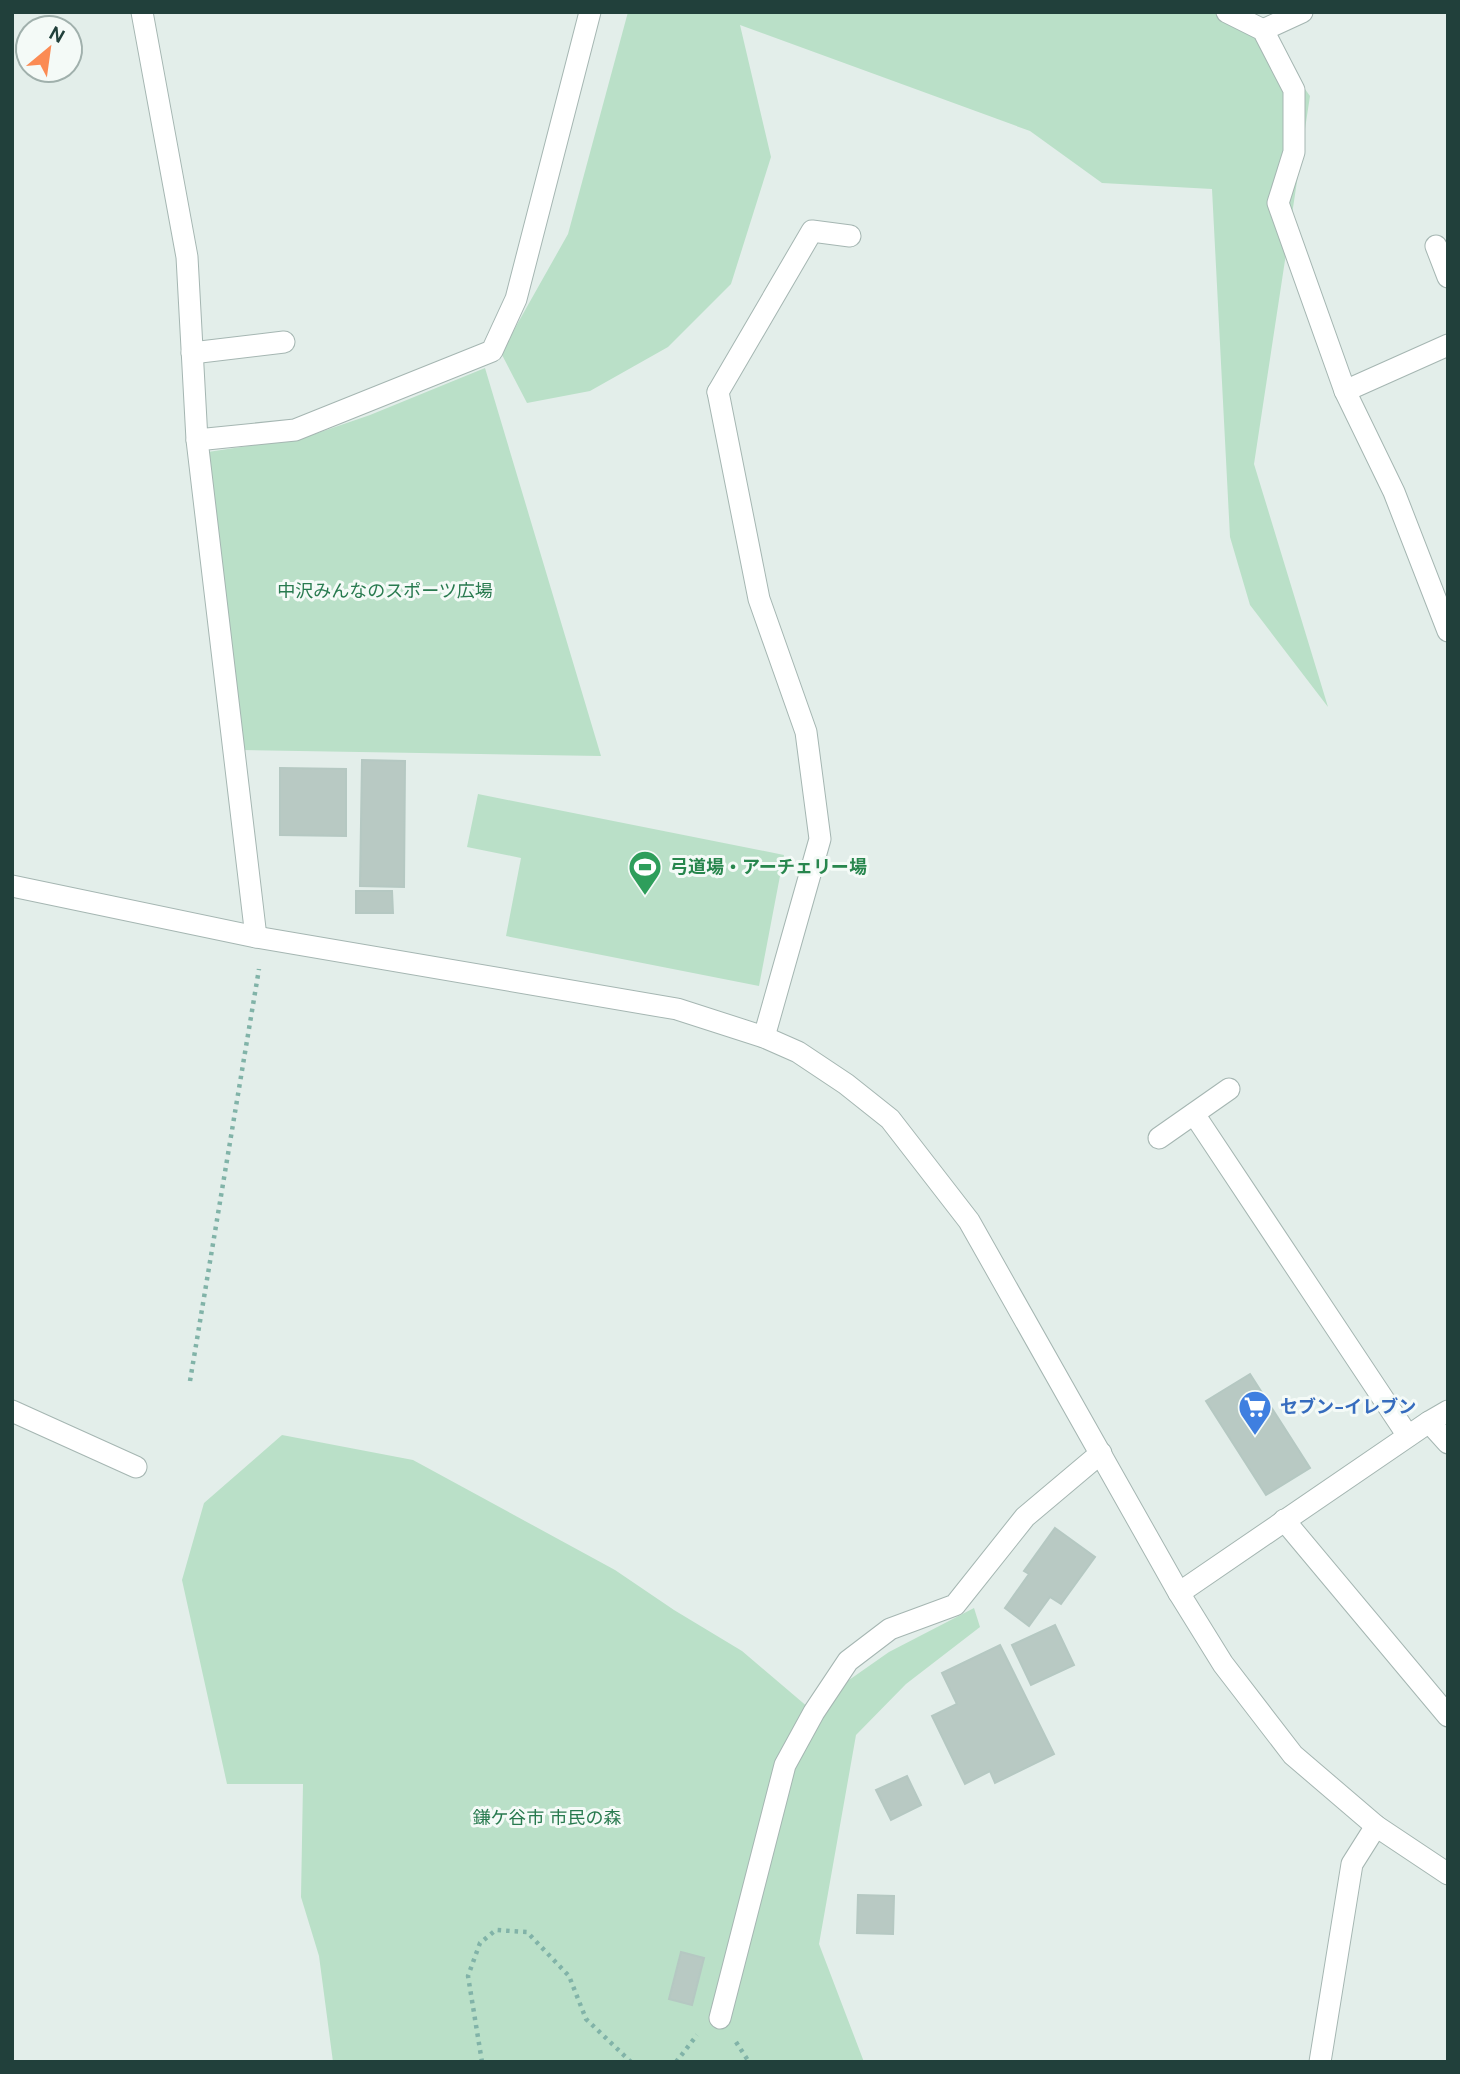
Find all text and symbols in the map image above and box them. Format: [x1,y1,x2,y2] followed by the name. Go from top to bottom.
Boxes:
[14,14,84,84] north arrow
[45,20,69,49] text: N
[277,579,493,603] park label: 中沢みんなのスポーツ広場
[626,848,664,897] sports icon: 弓道場・アーチェリー場
[670,855,867,879] place label: 弓道場・アーチェリー場
[1236,1388,1274,1437] supermarket icon: セブン-イレブン
[1280,1395,1416,1419] place label: セブン-イレブン
[473,1806,621,1830] park label: 鎌ケ谷市 市民の森

